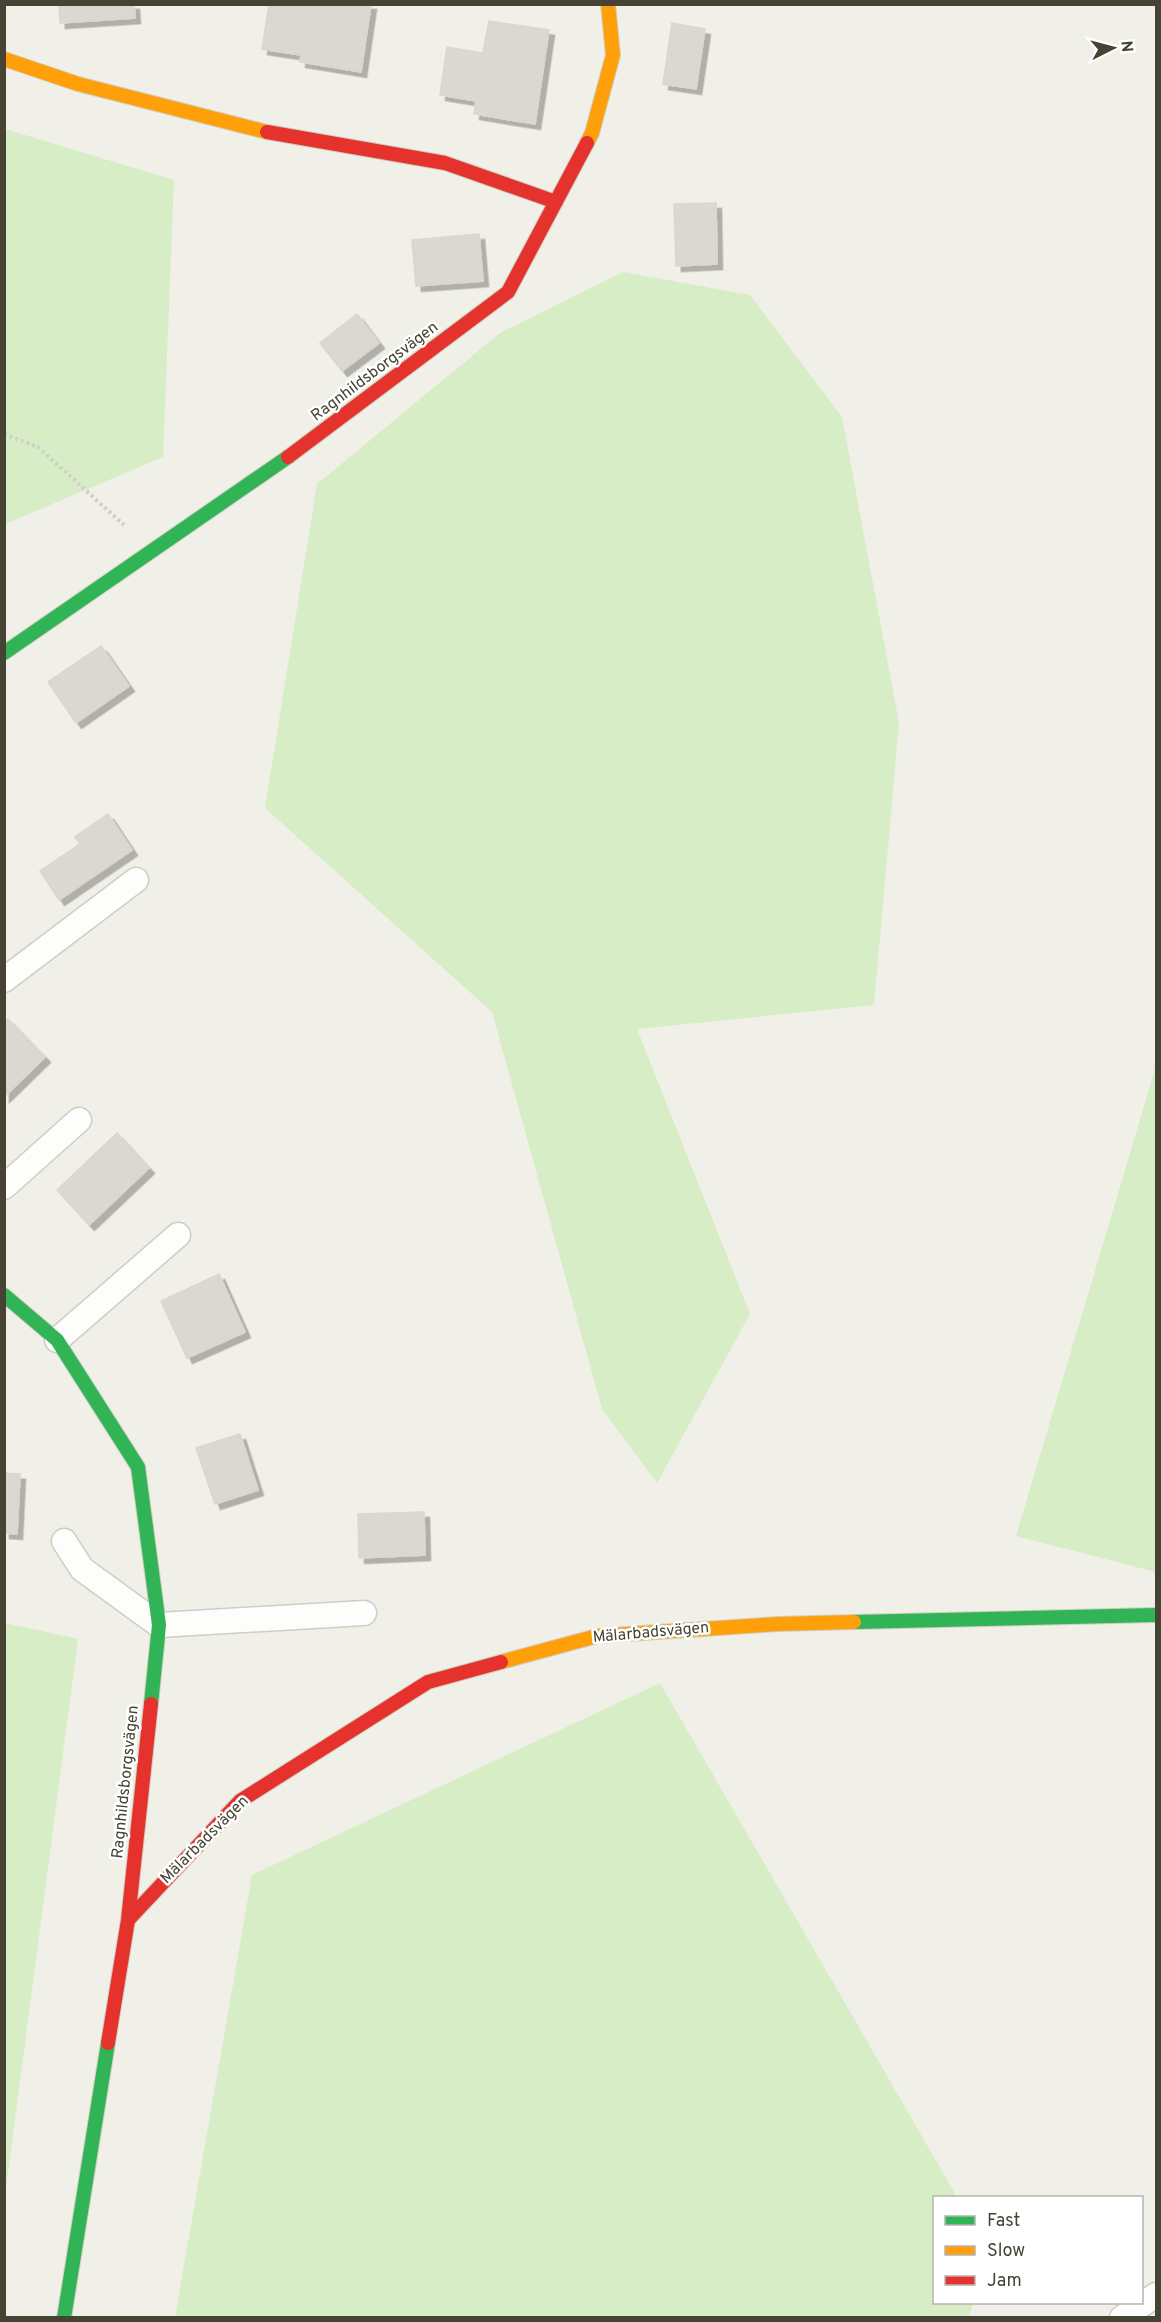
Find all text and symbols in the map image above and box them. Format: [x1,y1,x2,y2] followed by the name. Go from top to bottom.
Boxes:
[1083,18,1143,78] north arrow
[1115,40,1136,53] text: N
[307,318,443,426] street label: Ragnhildsborgsvägen
[592,1618,710,1648] street label: Mälarbadsvägen
[108,1704,144,1860] street label: Ragnhildsborgsvägen
[157,1792,253,1888] street label: Mälarbadsvägen
[933,2196,1143,2304] legend
[987,2210,1020,2233] text: Fast
[987,2240,1025,2263] text: Slow
[987,2270,1022,2293] text: Jam

